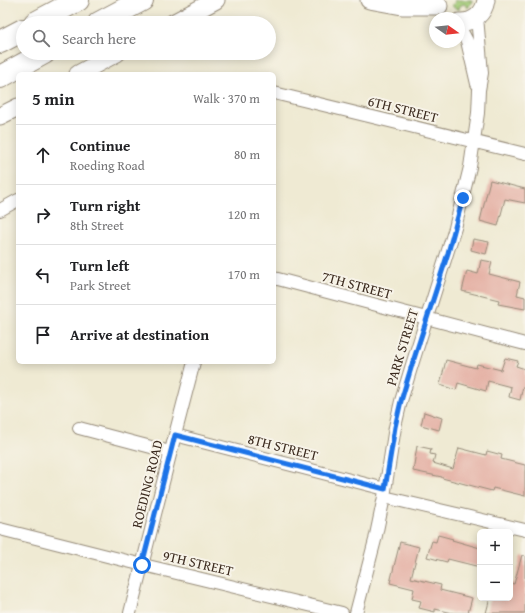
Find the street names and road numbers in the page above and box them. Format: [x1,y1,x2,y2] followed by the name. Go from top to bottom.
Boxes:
[366,91,440,127] street label: 6TH STREET
[320,266,394,304] street label: 7TH STREET
[381,306,423,388] street label: PARK STREET
[246,429,320,465] street label: 8TH STREET
[126,438,168,530] street label: ROEDING ROAD
[161,545,235,581] street label: 9TH STREET

